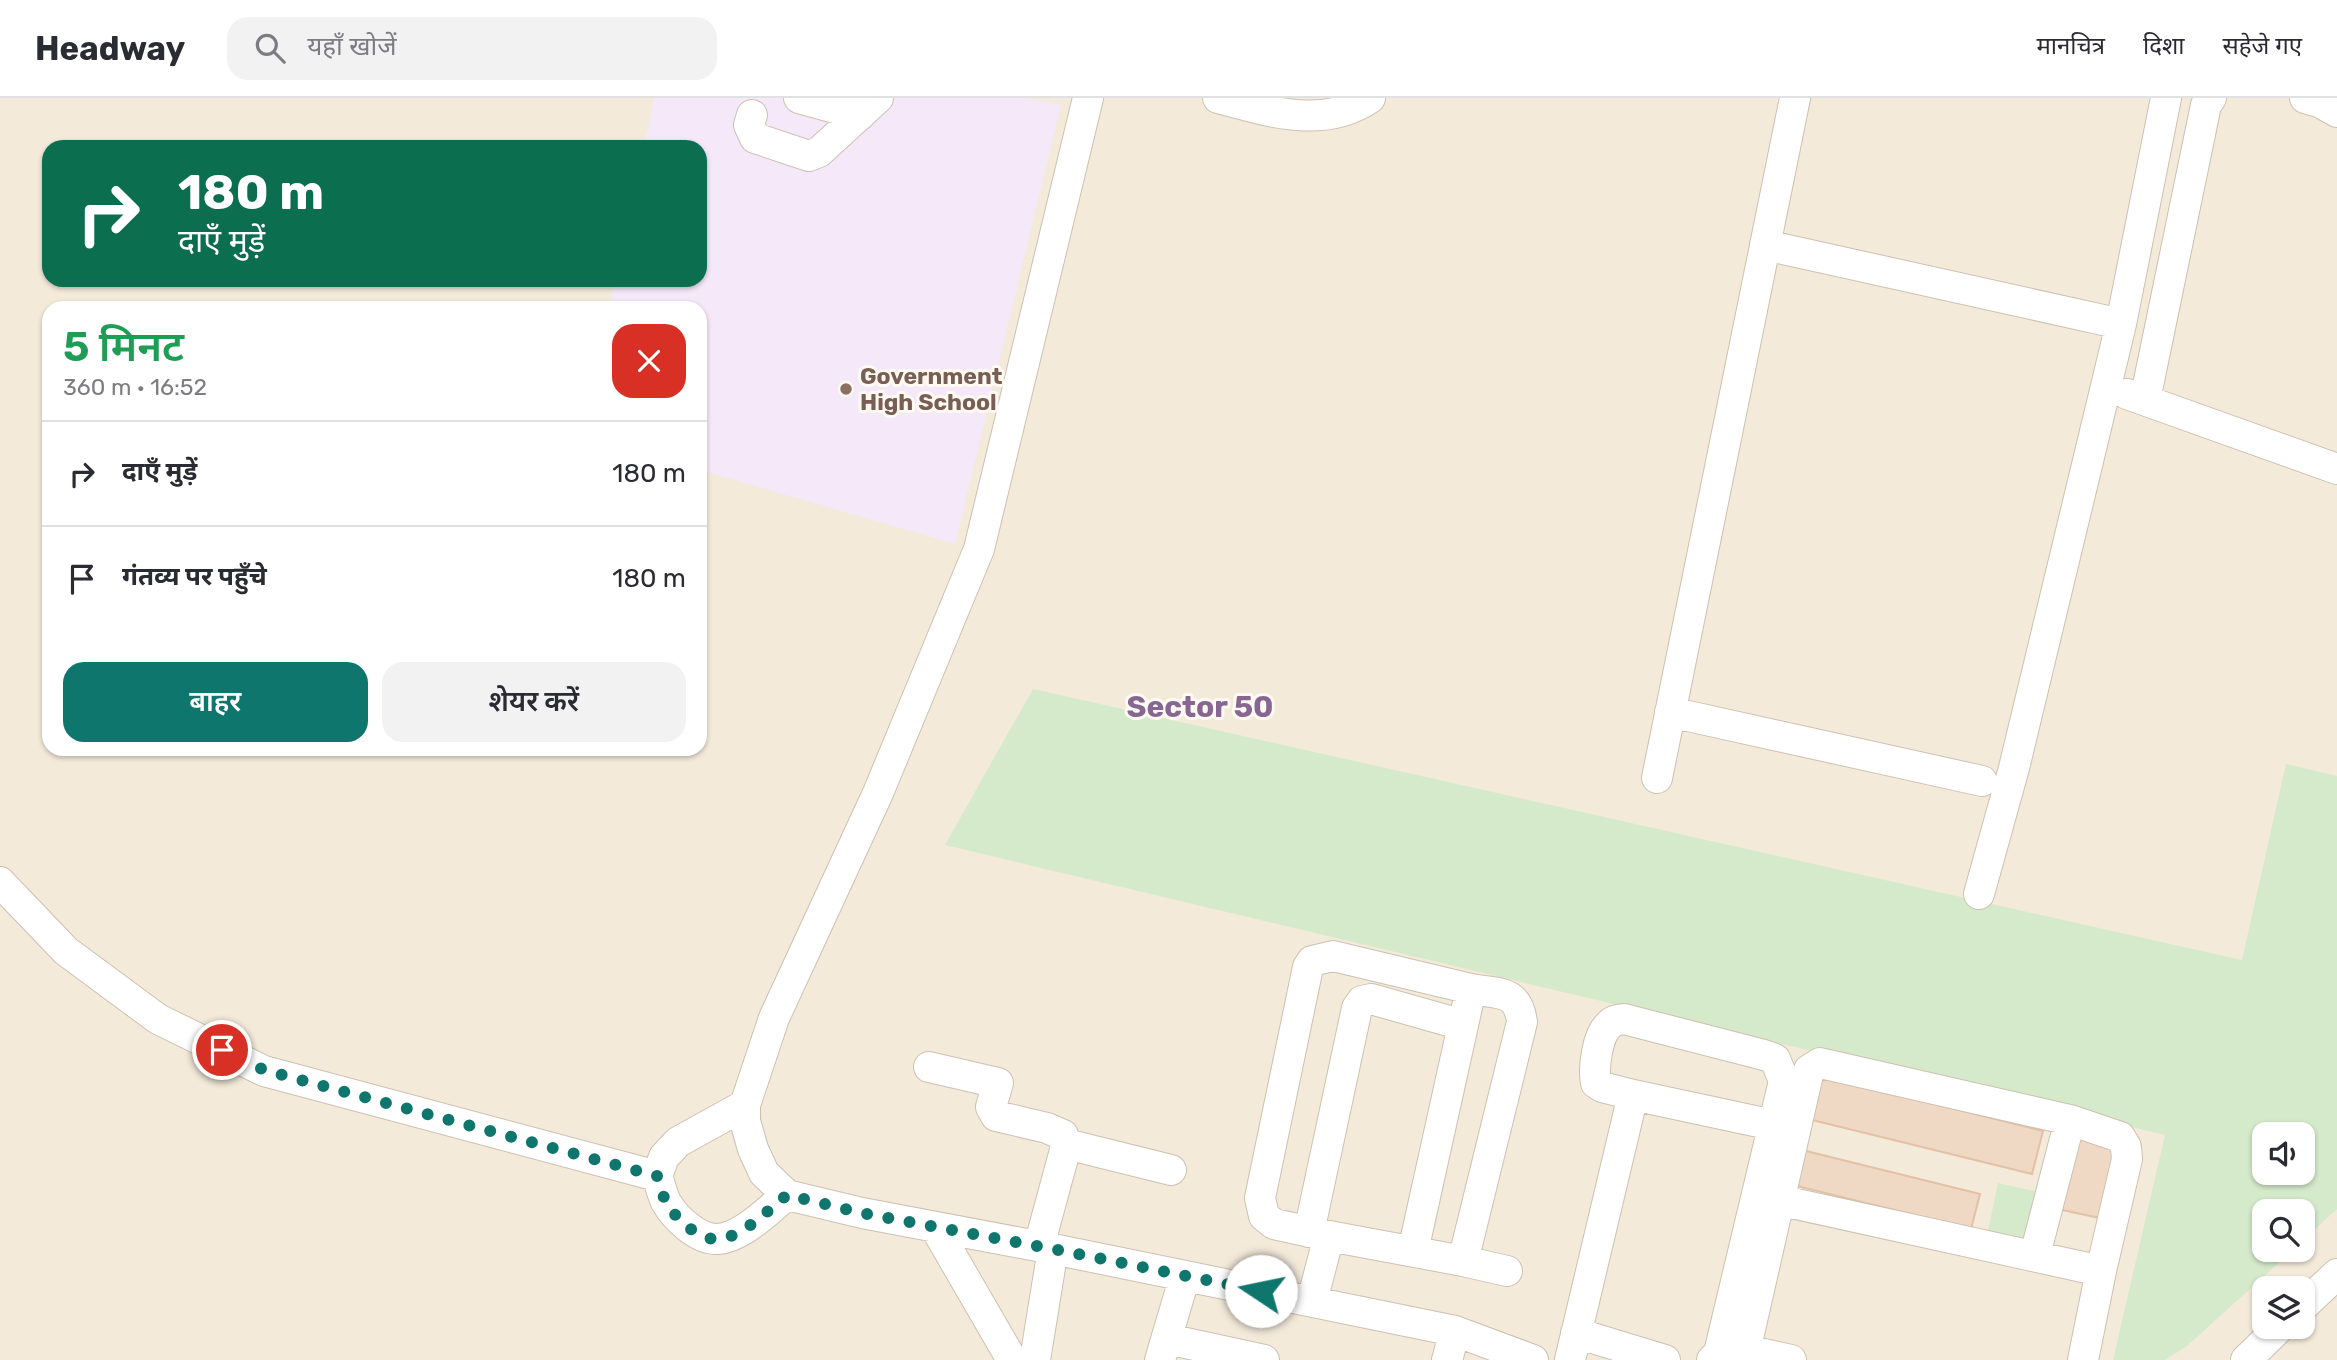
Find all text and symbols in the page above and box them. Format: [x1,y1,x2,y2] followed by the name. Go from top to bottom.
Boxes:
[227,17,717,80] search box
[35,29,185,68] text: Headway
[251,29,289,67] icon: search
[307,31,396,62] text: यहाँ खोजें
[2036,32,2105,60] text: मानचित्र
[2143,32,2185,60] text: दिशा
[2223,32,2302,60] text: सहेजे गए
[178,163,324,221] text: 180 m
[63,168,154,259] icon: right
[178,222,265,260] text: दाएँ मुड़ें
[63,322,184,372] text: 5 मिनट
[612,324,686,398] button: close
[860,362,1003,416] place label: Government High School
[63,373,207,401] text: 360 m · 16:52
[838,381,854,397] marker: Government High School
[63,455,101,493] icon: right
[122,456,197,487] text: दाएँ मुड़ें
[612,458,686,489] text: 180 m
[63,560,101,598] icon: arrive
[122,561,267,592] text: गंतव्य पर पहुँचे
[612,563,686,594] text: 180 m
[63,662,368,742] button: बाहर
[382,662,686,742] button: शेयर करें
[1127,689,1273,725] district label: Sector 50
[192,1020,252,1080] pin
[203,1031,241,1069] icon: arrive
[2252,1122,2315,1339] map controls
[2252,1122,2315,1185] button: sound
[2252,1199,2315,1262] button: search
[1224,1254,1298,1328] position arrow
[2252,1276,2315,1339] button: layers

